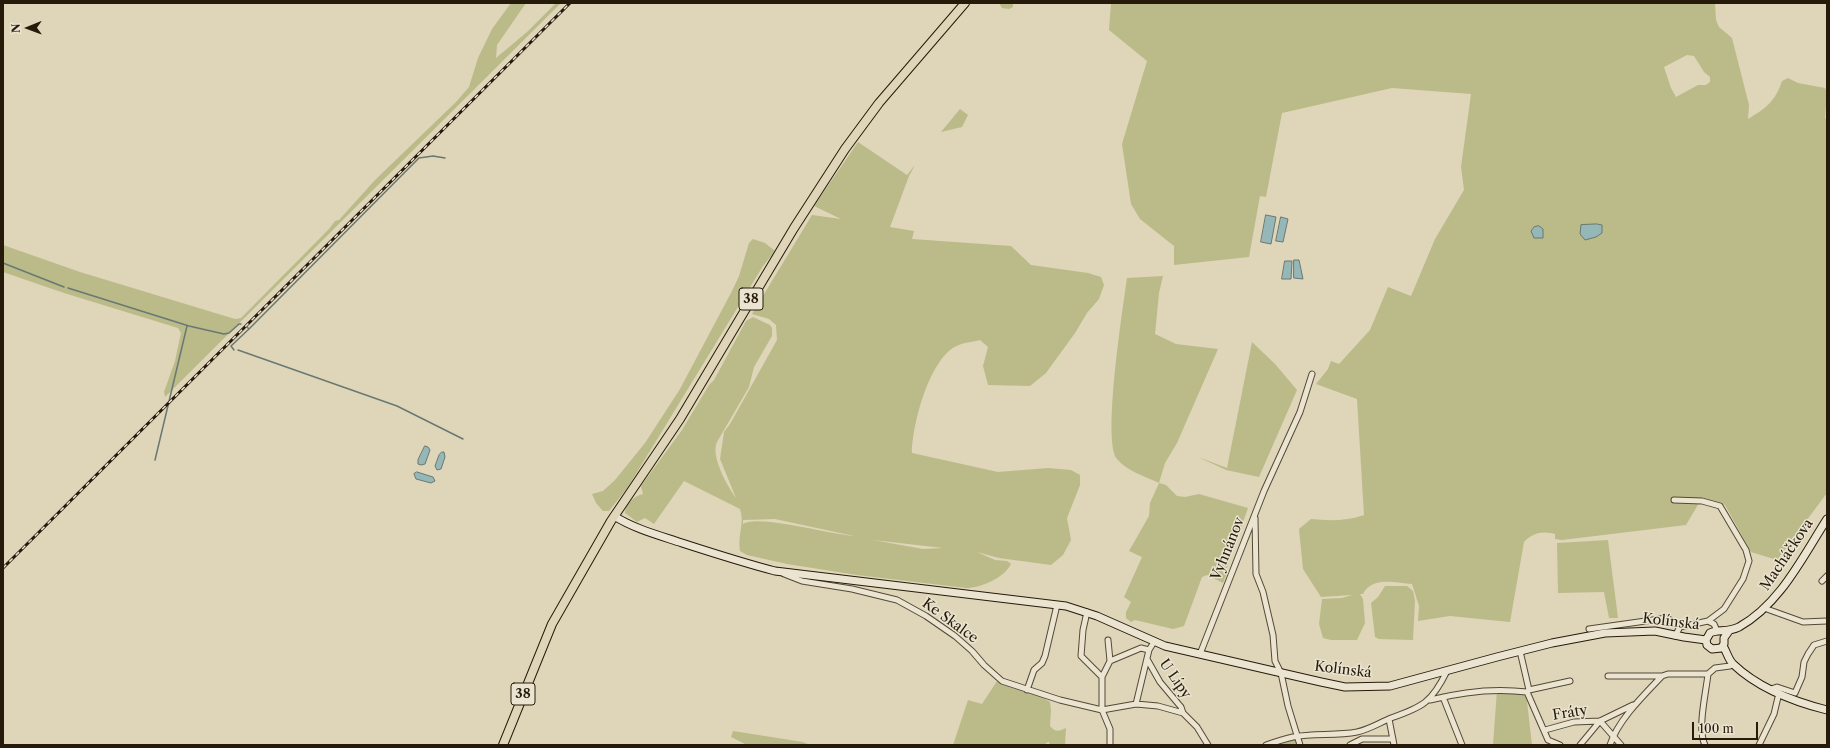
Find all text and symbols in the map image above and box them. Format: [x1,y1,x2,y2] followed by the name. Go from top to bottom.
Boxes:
[8,8,48,48] north arrow
[9,23,23,33] text: N
[739,288,763,310] road number: 38
[1208,515,1248,583] street label: Vyhnánov
[1757,516,1817,594] street label: Macháčkova
[919,595,981,647] street label: Ke Skalce
[1641,610,1701,634] street label: Kolínská
[1155,656,1195,702] street label: U Lípy
[1313,658,1373,682] street label: Kolínská
[511,683,535,705] road number: 38
[1551,702,1589,724] street label: Fráty
[1694,714,1760,740] scale bar
[1699,721,1734,736] text: 100 m

